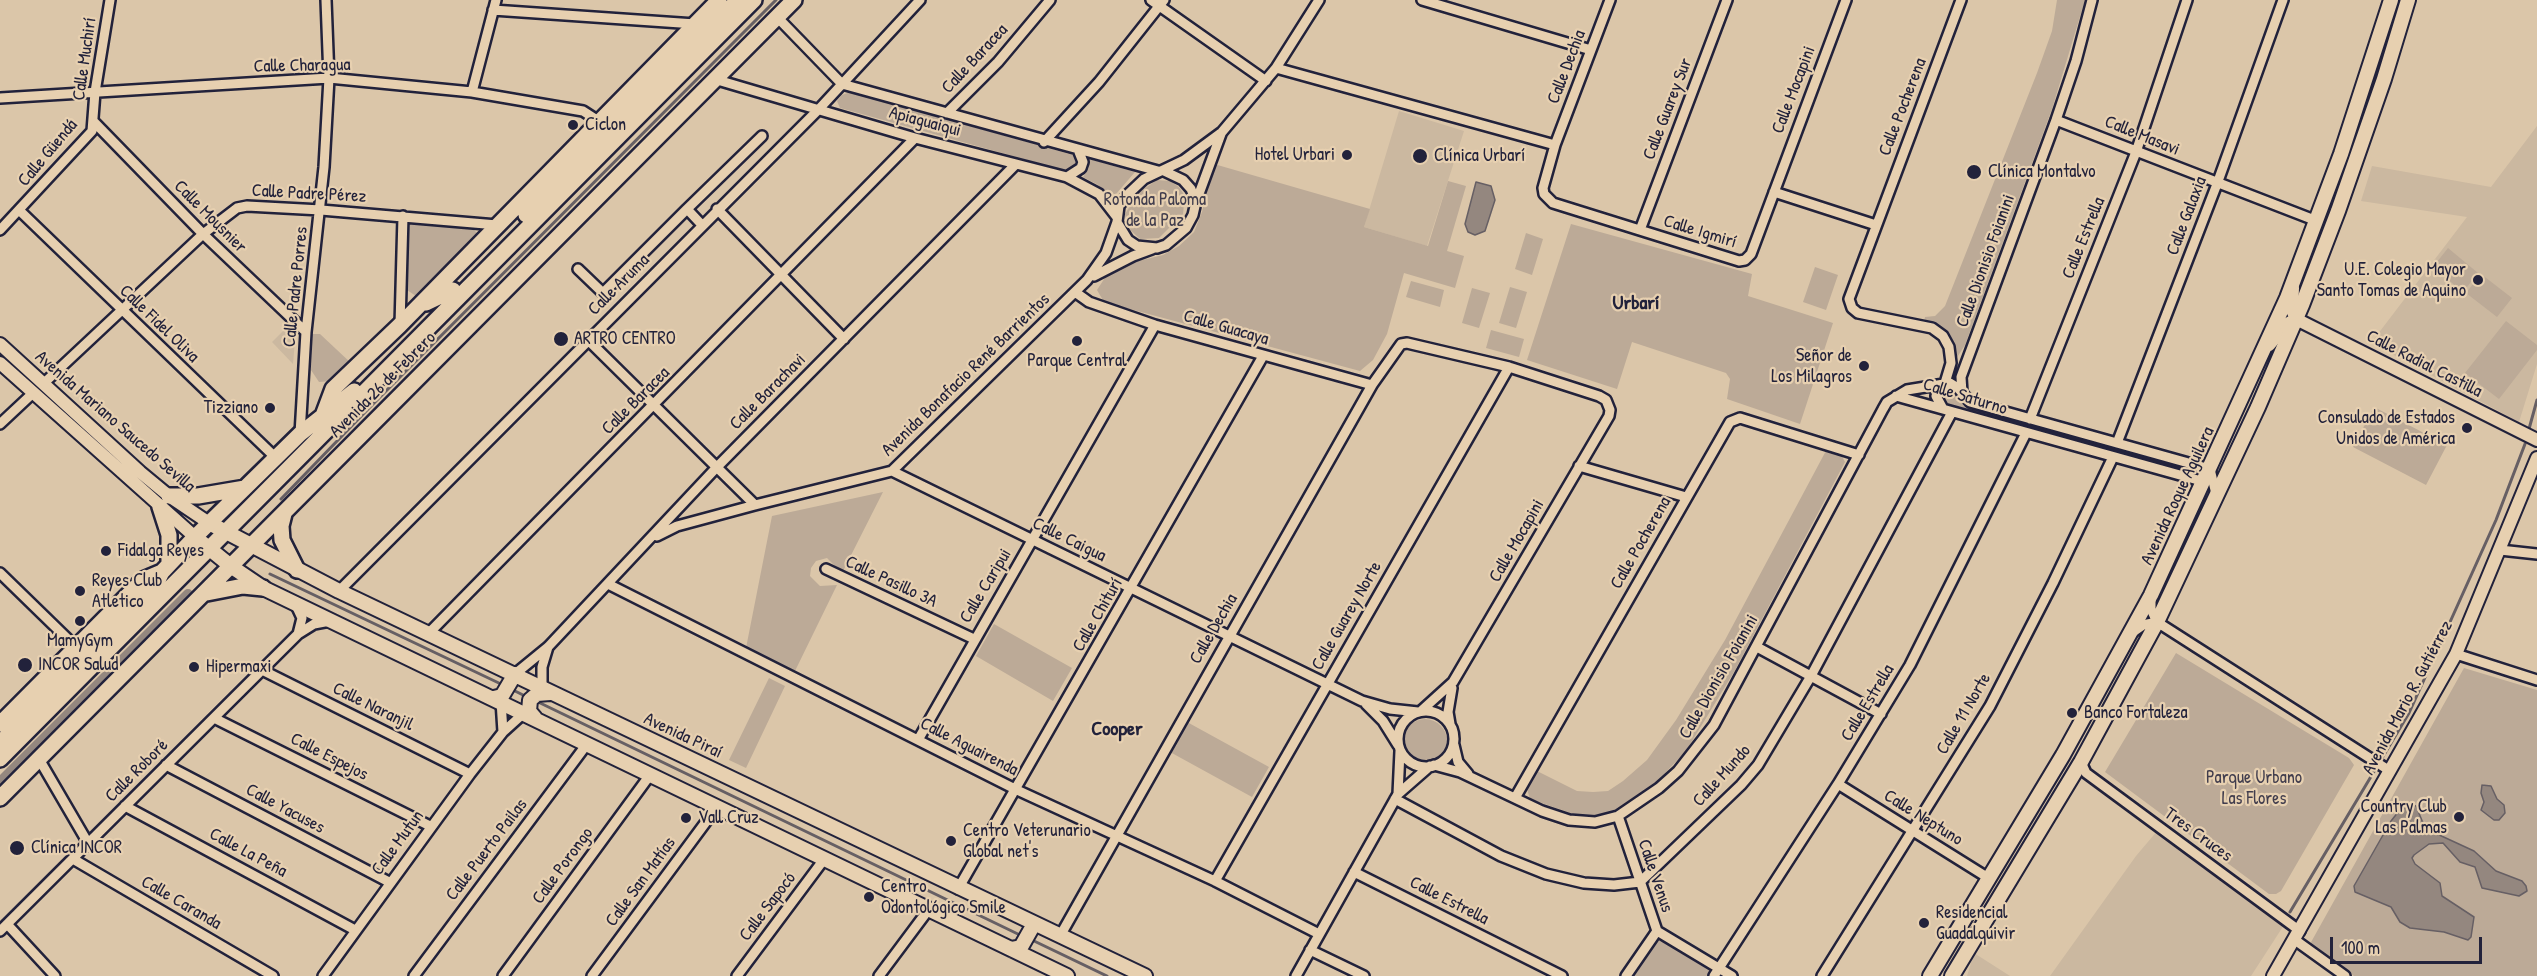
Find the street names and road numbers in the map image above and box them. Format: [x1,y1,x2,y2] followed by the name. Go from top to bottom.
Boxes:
[68,16,102,102] street label: Calle Muchirí
[937,20,1013,98] street label: Calle Baracea
[1543,27,1591,107] street label: Calle Dechia
[1767,43,1821,137] street label: Calle Mocapini
[253,54,351,78] street label: Calle Charagua
[1639,55,1697,163] street label: Calle Guarey Sur
[1874,55,1932,159] street label: Calle Pocherena
[887,102,963,142] street label: Apiaguaiqui
[2101,111,2183,161] street label: Calle Masavi
[14,115,82,191] street label: Calle Güendá
[2162,174,2212,258] street label: Calle Galaxia
[169,176,251,258] street label: Calle Mousnier
[251,180,367,208] street label: Calle Padre Pérez
[1952,192,2020,330] street label: Calle Dionisio Foianini
[2058,194,2110,282] street label: Calle Estrella
[1661,211,1739,253] street label: Calle Igmirí
[279,226,313,348] street label: Calle Padre Porres
[584,250,654,320] street label: Calle Aruma
[114,280,204,368] street label: Calle Fidel Oliva
[877,289,1055,461] street label: Avenida Bonafacio René Barrientos
[1181,306,1271,350] street label: Calle Guacaya
[2362,326,2486,402] street label: Calle Radial Castilla
[325,327,441,443] street label: Avenida 26 de Febrero
[30,346,200,498] street label: Avenida Mariano Saucedo Sevilla
[725,349,811,435] street label: Calle Barachavi
[597,362,675,440] street label: Calle Baracea
[1920,374,2010,420] street label: Calle Saturno
[2137,424,2219,568] street label: Avenida Roque Aguilera
[1606,493,1676,593] street label: Calle Pocherena
[1485,496,1549,586] street label: Calle Mocapini
[1029,513,1109,567] street label: Calle Caigua
[955,545,1017,627] street label: Calle Caripui
[842,551,940,613] street label: Calle Pasillo 3A
[1307,558,1387,674] street label: Calle Guarey Norte
[1068,574,1128,656] street label: Calle Chiturí
[1185,590,1243,668] street label: Calle Dechia
[1675,611,1763,743] street label: Calle Dionisio Foianini
[2358,617,2458,779] street label: Avenida Mario R. Gutiérrez
[1837,661,1899,745] street label: Calle Estrella
[1932,669,1996,759] street label: Calle 11 Norte
[329,678,417,736] street label: Calle Naranjil
[640,708,726,764] street label: Avenida Piraí
[916,713,1022,781] street label: Calle Aguairenda
[287,728,371,786] street label: Calle Espejos
[101,735,173,807] street label: Calle Roboré
[1688,740,1756,812] street label: Calle Mundo
[242,779,328,839] street label: Calle Yacuses
[1879,785,1967,851] street label: Calle Neptuno
[442,795,532,905] street label: Calle Puerto Pailas
[2160,803,2236,867] street label: Tres Cruces
[367,806,429,880] street label: Calle Mutun
[528,823,598,909] street label: Calle Porongo
[205,824,291,882] street label: Calle La Peña
[601,833,681,931] street label: Calle San Matías
[1632,837,1678,915] street label: Calle Venus
[735,868,801,946] street label: Calle Sapocó
[137,871,225,935] street label: Calle Caranda
[1406,872,1492,930] street label: Calle Estrella

